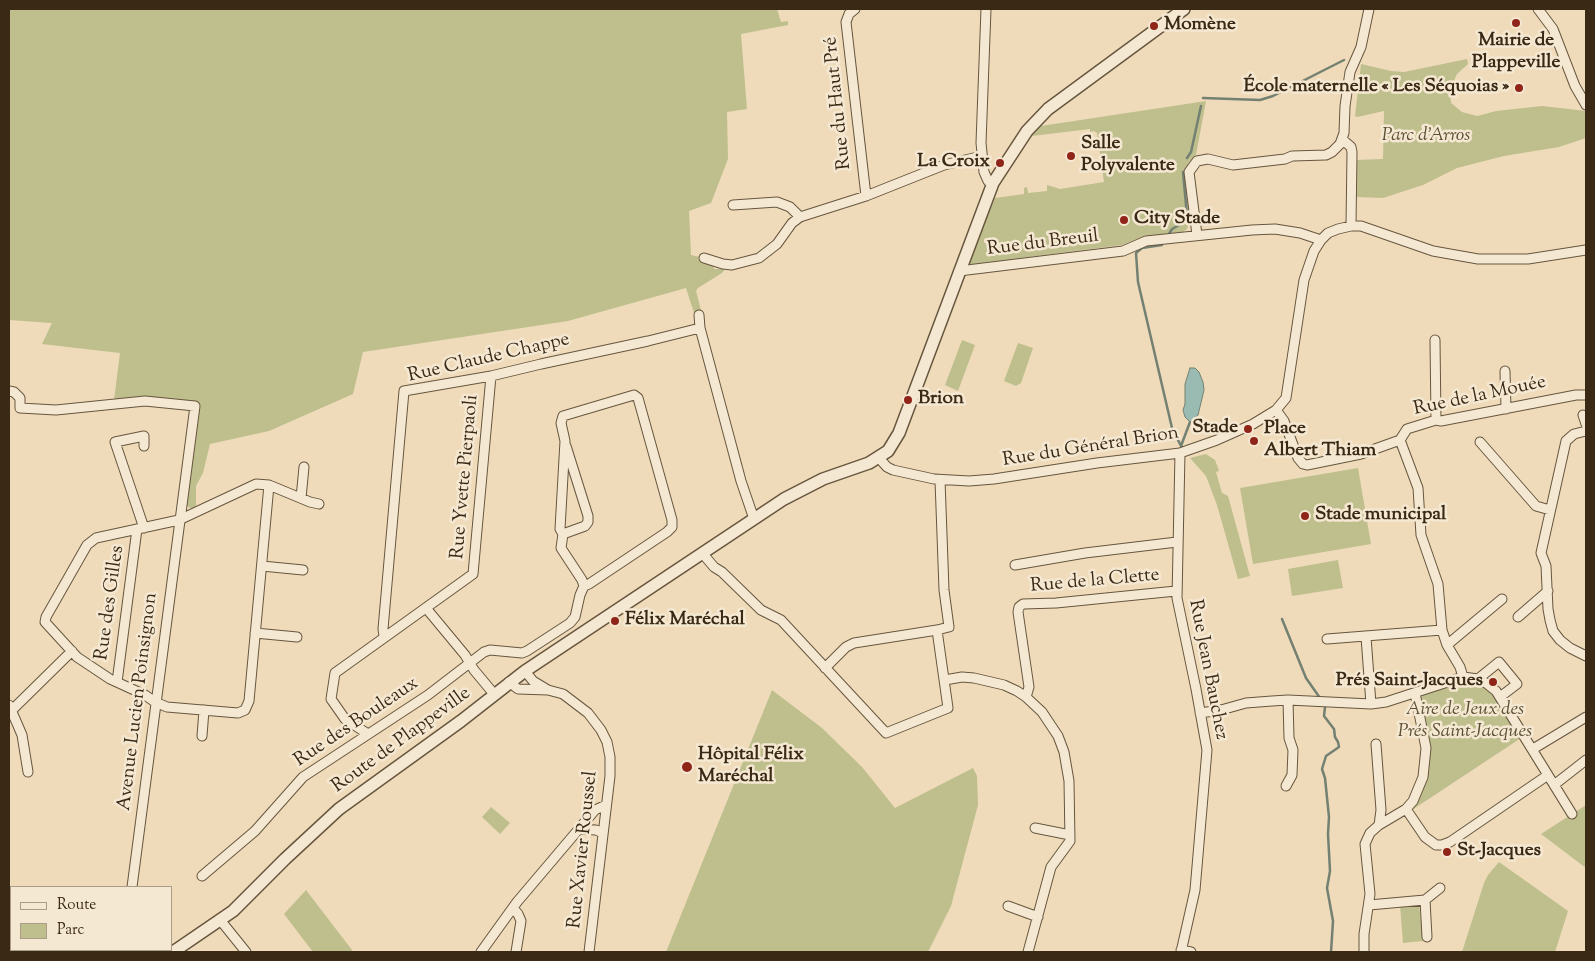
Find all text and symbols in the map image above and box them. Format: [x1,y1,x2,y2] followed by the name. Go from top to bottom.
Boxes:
[1164,15,1236,37] place label: Momène
[1510,17,1522,29] marker: Mairie de Plappeville
[1148,20,1160,32] marker: Momène
[1472,31,1560,75] place label: Mairie de Plappeville
[821,35,857,171] street label: Rue du Haut Pré
[1244,77,1509,99] place label: École maternelle « Les Séquoias »
[1513,82,1525,94] marker: École maternelle « Les Séquoias »
[1382,126,1470,148] park label: Parc d'Arros
[1081,134,1175,178] place label: Salle Polyvalente
[1065,150,1077,162] marker: Salle Polyvalente
[917,152,990,174] place label: La Croix
[994,157,1006,169] marker: La Croix
[1134,209,1220,231] place label: City Stade
[1118,214,1130,226] marker: City Stade
[986,226,1100,262] street label: Rue du Breuil
[406,329,572,389] street label: Rue Claude Chappe
[1412,372,1548,422] street label: Rue de la Mouée
[918,389,964,411] place label: Brion
[447,394,485,560] street label: Rue Yvette Pierpaoli
[902,394,914,406] marker: Brion
[1192,418,1238,440] place label: Stade
[1264,419,1376,463] place label: Place Albert Thiam
[1001,423,1181,473] street label: Rue du Général Brion
[1242,423,1254,435] marker: Stade
[1248,435,1260,447] marker: Place Albert Thiam
[1315,505,1446,527] place label: Stade municipal
[1299,510,1311,522] marker: Stade municipal
[92,544,130,662] street label: Rue des Gilles
[1029,565,1161,599] street label: Rue de la Clette
[114,592,164,812] street label: Avenue Lucien Poinsignon
[1182,598,1232,742] street label: Rue Jean Bauchez
[625,610,745,632] place label: Félix Maréchal
[609,615,621,627] marker: Félix Maréchal
[1336,671,1483,693] place label: Prés Saint-Jacques
[291,673,423,773] street label: Rue des Bouleaux
[1487,676,1499,688] marker: Prés Saint-Jacques
[328,683,476,799] street label: Route de Plappeville
[1398,700,1532,744] park label: Aire de Jeux des Prés Saint-Jacques
[698,745,804,789] place label: Hôpital Félix Maréchal
[680,760,694,774] marker: Hôpital Félix Maréchal
[564,770,604,930] street label: Rue Xavier Roussel
[1457,841,1541,863] place label: St-Jacques
[1441,846,1453,858] marker: St-Jacques
[10,886,172,951] legend
[57,895,96,916] text: Route
[57,920,84,941] text: Parc

